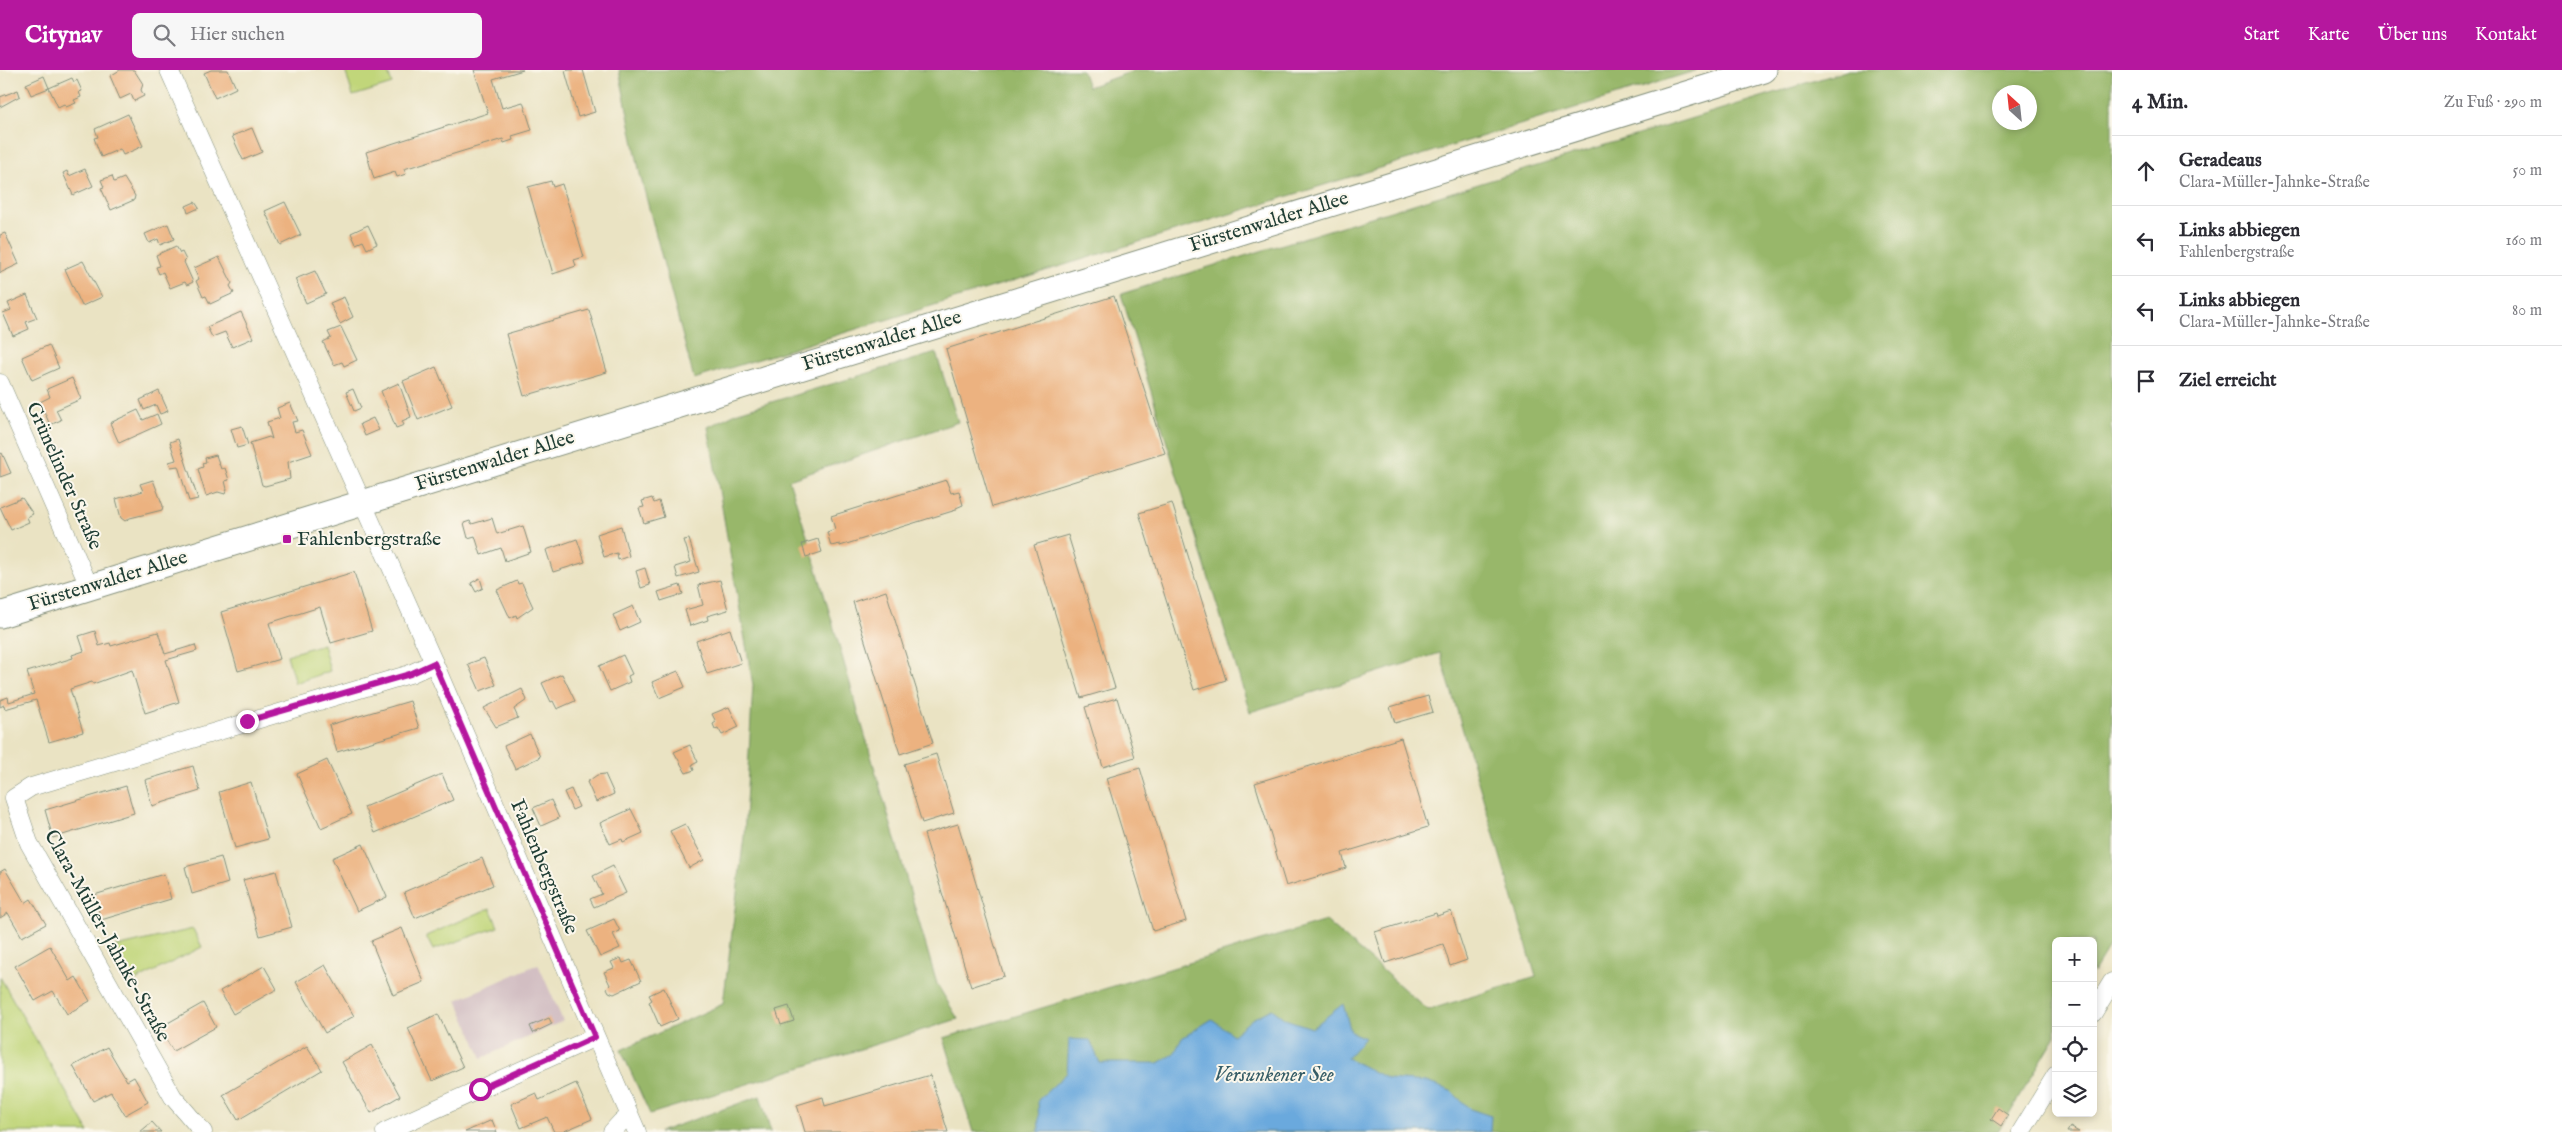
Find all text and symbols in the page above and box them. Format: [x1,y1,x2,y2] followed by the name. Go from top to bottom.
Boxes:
[132,13,482,58] search box
[25,20,102,51] text: Citynav
[150,21,178,49] icon: search
[190,23,285,47] text: Hier suchen
[2244,24,2280,47] text: Start
[2308,24,2350,47] text: Karte
[2378,24,2447,47] text: Über uns
[2475,24,2537,47] text: Kontakt
[1992,85,2037,130] north arrow
[2132,89,2188,116] text: 4 Min.
[2444,93,2542,113] text: Zu Fuß · 290 m
[2179,149,2262,173] text: Geradeaus
[2132,157,2160,185] icon: ahead
[2513,161,2542,181] text: 50 m
[2179,173,2370,193] text: Clara-Müller-Jahnke-Straße
[1186,186,1352,258] street label: Fürstenwalder Allee
[2179,219,2300,243] text: Links abbiegen
[2132,227,2160,255] icon: left
[2506,231,2542,251] text: 160 m
[2179,243,2294,263] text: Fahlenbergstraße
[2179,289,2300,313] text: Links abbiegen
[2132,297,2160,325] icon: left
[2512,301,2542,321] text: 80 m
[799,305,965,377] street label: Fürstenwalder Allee
[2179,313,2370,333] text: Clara-Müller-Jahnke-Straße
[2132,367,2160,395] icon: arrive
[2179,369,2277,393] text: Ziel erreicht
[20,398,108,554] street label: Grünelinder Straße
[412,425,578,497] street label: Fürstenwalder Allee
[297,527,441,552] place label: Fahlenbergstraße
[281,533,293,545] marker: Fahlenbergstraße
[25,545,191,617] street label: Fürstenwalder Allee
[236,710,259,733] route end
[504,796,584,938] street label: Fahlenbergstraße
[38,826,176,1046] street label: Clara-Müller-Jahnke-Straße
[2052,937,2097,1117] map controls
[2052,937,2097,982] button: +
[2052,982,2097,1027] button: −
[2052,1027,2097,1072] button: locate
[1214,1062,1334,1089] water label: Versunkener See
[2052,1072,2097,1117] button: layers
[469,1078,492,1101] route start

